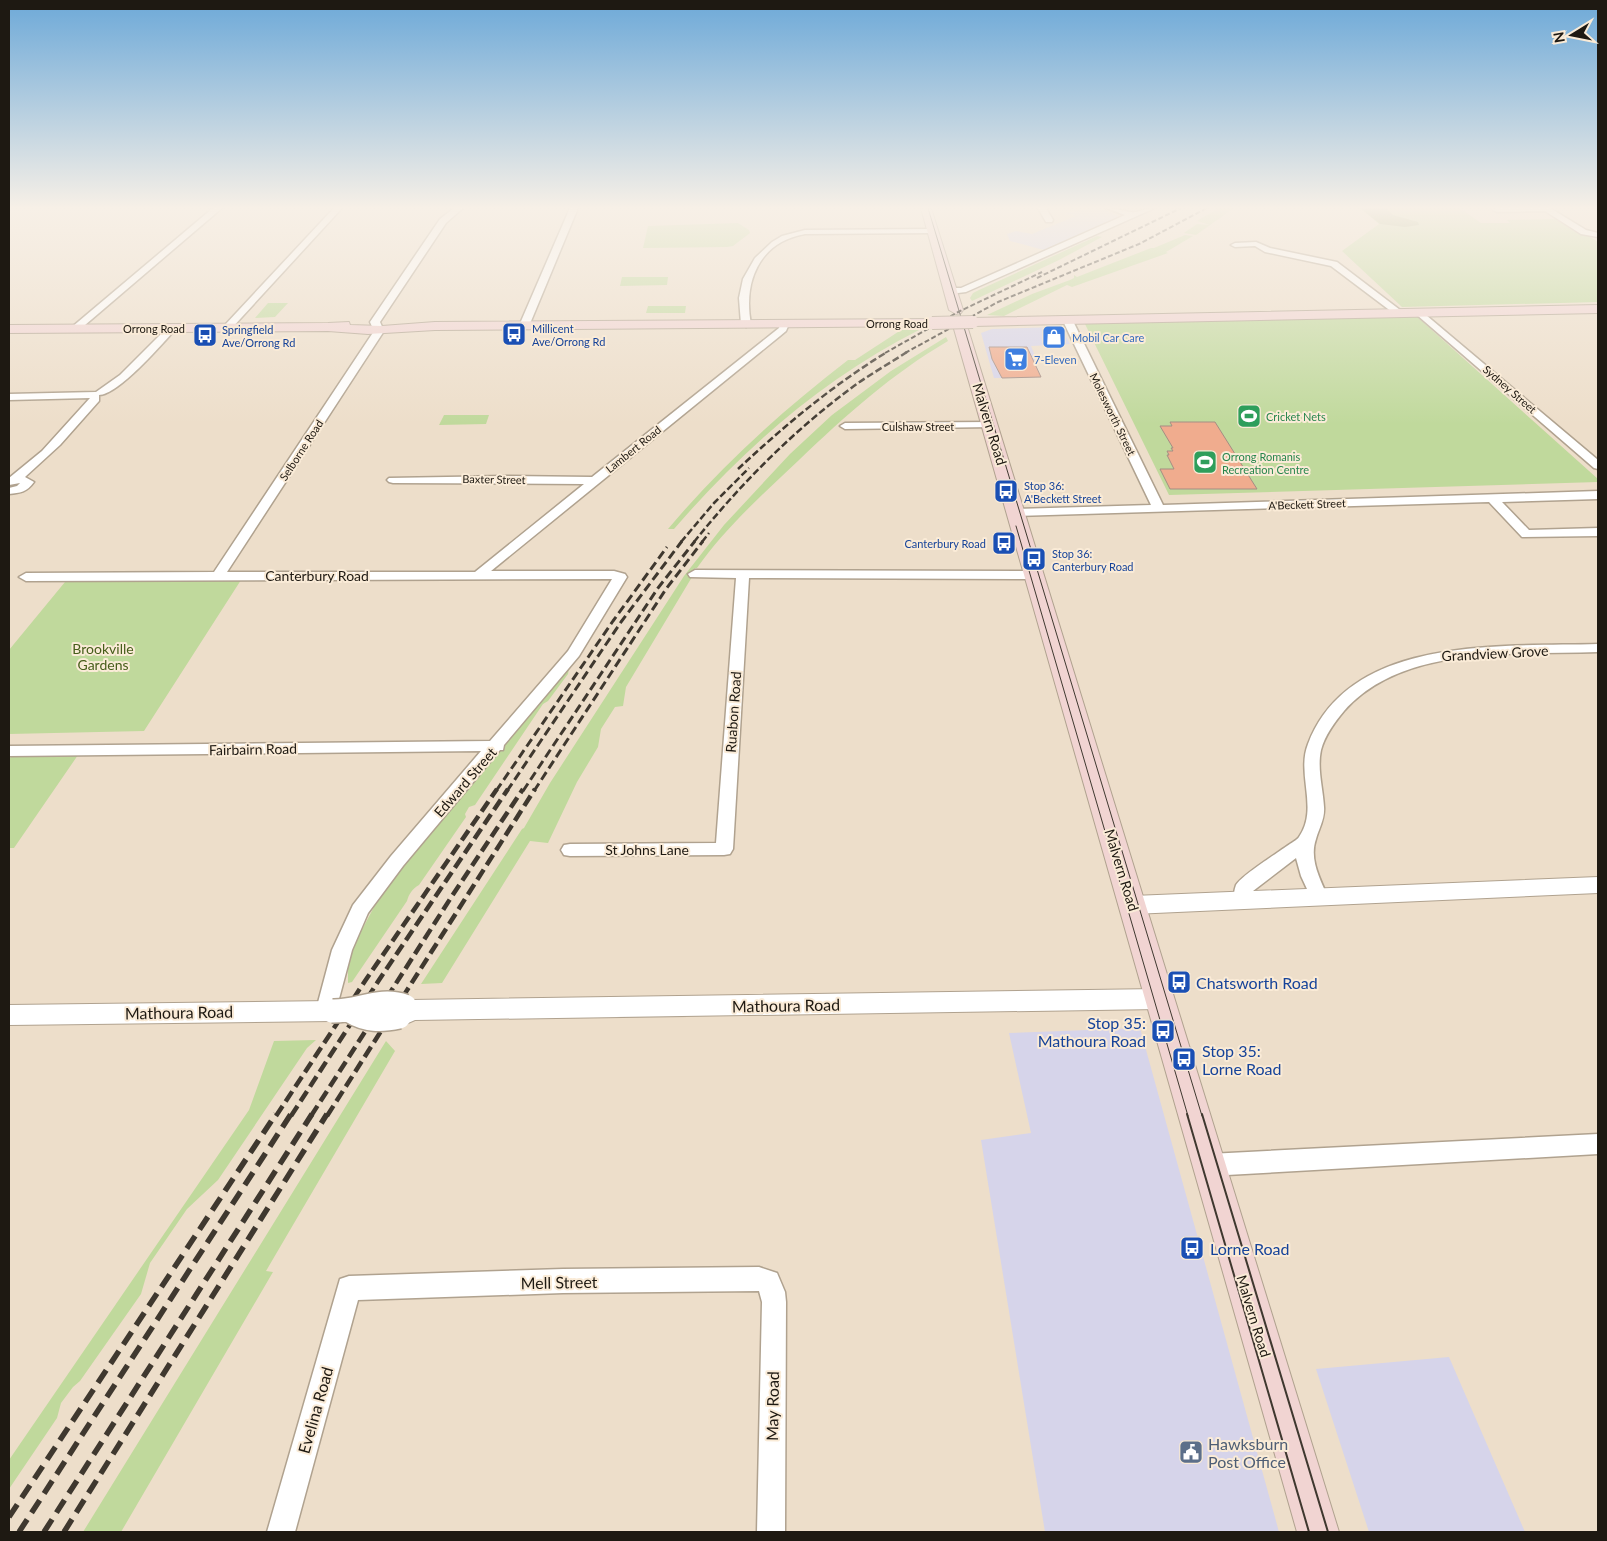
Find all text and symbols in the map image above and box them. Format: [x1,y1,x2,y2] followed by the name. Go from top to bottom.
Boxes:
[1547,10,1597,60] north arrow
[1549,31,1568,44] text: N
[866,317,928,330] street label: Orrong Road
[501,321,527,347] bus stop icon: Millicent Ave/Orrong Rd
[123,322,185,335] street label: Orrong Road
[192,322,218,348] bus stop icon: Springfield Ave/Orrong Rd
[532,322,605,348] place label: Millicent Ave/Orrong Rd
[222,323,295,349] place label: Springfield Ave/Orrong Rd
[1041,324,1067,350] shop icon: Mobil Car Care
[1072,331,1144,344] place label: Mobil Car Care
[1003,346,1029,372] supermarket icon: 7-Eleven
[1034,353,1077,366] place label: 7-Eleven
[1481,362,1539,416] street label: Sydney Street
[1087,371,1139,457] street label: Molesworth Street
[969,381,1011,467] street label: Malvern Road
[1236,403,1262,429] sports icon: Cricket Nets
[1266,410,1326,423] place label: Cricket Nets
[277,417,325,483] street label: Selborne Road
[882,420,954,433] street label: Culshaw Street
[603,423,663,475] street label: Lambert Road
[1192,449,1218,475] sports icon: Orrong Romanis Recreation Centre
[1222,450,1309,476] place label: Orrong Romanis Recreation Centre
[462,472,526,486] street label: Baxter Street
[993,478,1019,504] bus stop icon: Stop 36: A'Beckett Street
[1024,479,1102,505] place label: Stop 36: A'Beckett Street
[1268,496,1346,512] street label: A'Beckett Street
[991,530,1017,556] bus stop icon: Canterbury Road
[904,537,986,550] place label: Canterbury Road
[1021,546,1047,572] bus stop icon: Stop 36: Canterbury Road
[1052,547,1134,573] place label: Stop 36: Canterbury Road
[265,567,369,584] street label: Canterbury Road
[72,640,134,673] park label: Brookville Gardens
[1441,642,1549,664] street label: Grandview Grove
[722,671,744,753] street label: Ruabon Road
[209,740,297,758] street label: Fairbairn Road
[430,744,500,820] street label: Edward Street
[1101,827,1143,913] street label: Malvern Road
[605,841,689,858] street label: St Johns Lane
[1166,969,1192,995] bus stop icon: Chatsworth Road
[1196,973,1318,992] place label: Chatsworth Road
[732,995,840,1015] street label: Mathoura Road
[125,1002,233,1022] street label: Mathoura Road
[1038,1013,1146,1050] place label: Stop 35: Mathoura Road
[1150,1018,1176,1044] bus stop icon: Stop 35: Mathoura Road
[1202,1041,1282,1078] place label: Stop 35: Lorne Road
[1171,1046,1197,1072] bus stop icon: Stop 35: Lorne Road
[1179,1235,1205,1261] bus stop icon: Lorne Road
[1210,1239,1290,1258] place label: Lorne Road
[520,1272,598,1292] street label: Mell Street
[1233,1273,1275,1359] street label: Malvern Road
[294,1364,336,1456] street label: Evelina Road
[762,1371,782,1441] street label: May Road
[1208,1434,1288,1471] place label: Hawksburn Post Office
[1178,1439,1204,1465] public building icon: Hawksburn Post Office

